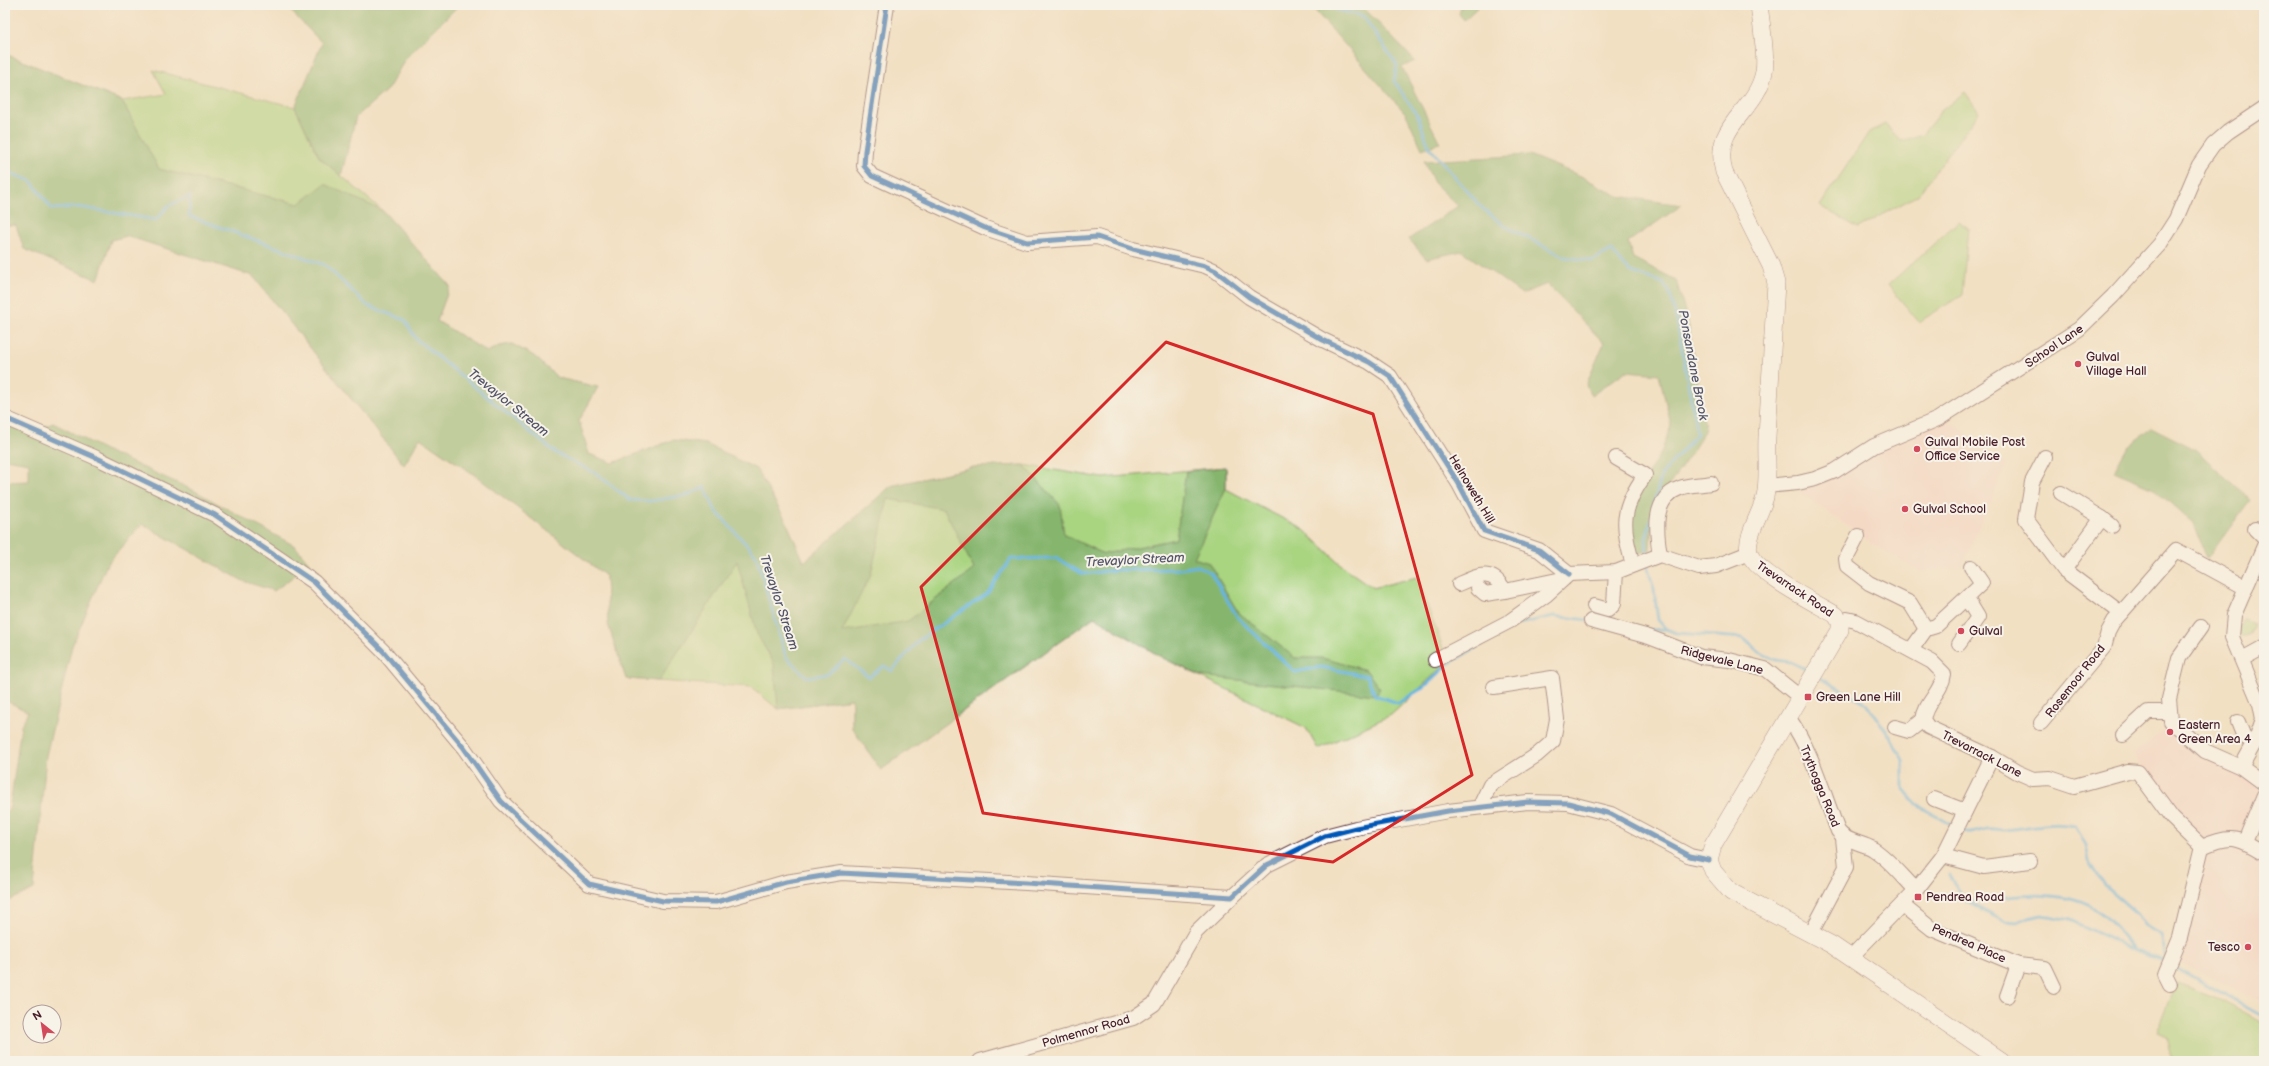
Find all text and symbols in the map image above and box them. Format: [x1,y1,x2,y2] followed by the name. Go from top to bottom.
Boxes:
[1674,309,1712,422] water label: Ponsandane Brook
[2022,321,2086,371] street label: School Lane
[2086,350,2147,379] place label: Gulval Village Hall
[2073,359,2083,369] marker: Gulval Village Hall
[465,365,552,440] water label: Trevaylor Stream
[1925,435,2025,464] place label: Gulval Mobile Post Office Service
[1912,444,1922,454] marker: Gulval Mobile Post Office Service
[1445,452,1498,526] street label: Helnoweth Hill
[1913,502,1986,517] place label: Gulval School
[1900,504,1910,514] marker: Gulval School
[1085,549,1185,571] water label: Trevaylor Stream
[756,553,802,652] water label: Trevaylor Stream
[1753,558,1836,621] street label: Trevarrack Road
[1969,624,2002,639] place label: Gulval
[1956,626,1966,636] marker: Gulval
[2042,642,2109,721] street label: Rosemoor Road
[1679,643,1765,678] street label: Ridgevale Lane
[1816,690,1901,705] place label: Green Lane Hill
[1803,692,1813,702] marker: Green Lane Hill
[2178,718,2252,747] place label: Eastern Green Area 4
[2165,727,2175,737] marker: Eastern Green Area 4
[1939,728,2024,781] street label: Trevarrack Lane
[1796,743,1843,829] street label: Trythogga Road
[1926,890,2004,905] place label: Pendrea Road
[1913,892,1923,902] marker: Pendrea Road
[1929,920,2008,966] street label: Pendrea Place
[2208,940,2240,955] place label: Tesco
[2243,942,2253,952] marker: Tesco
[22,1004,62,1044] north arrow
[30,1008,44,1023] text: N
[1041,1012,1132,1051] street label: Polmennor Road

